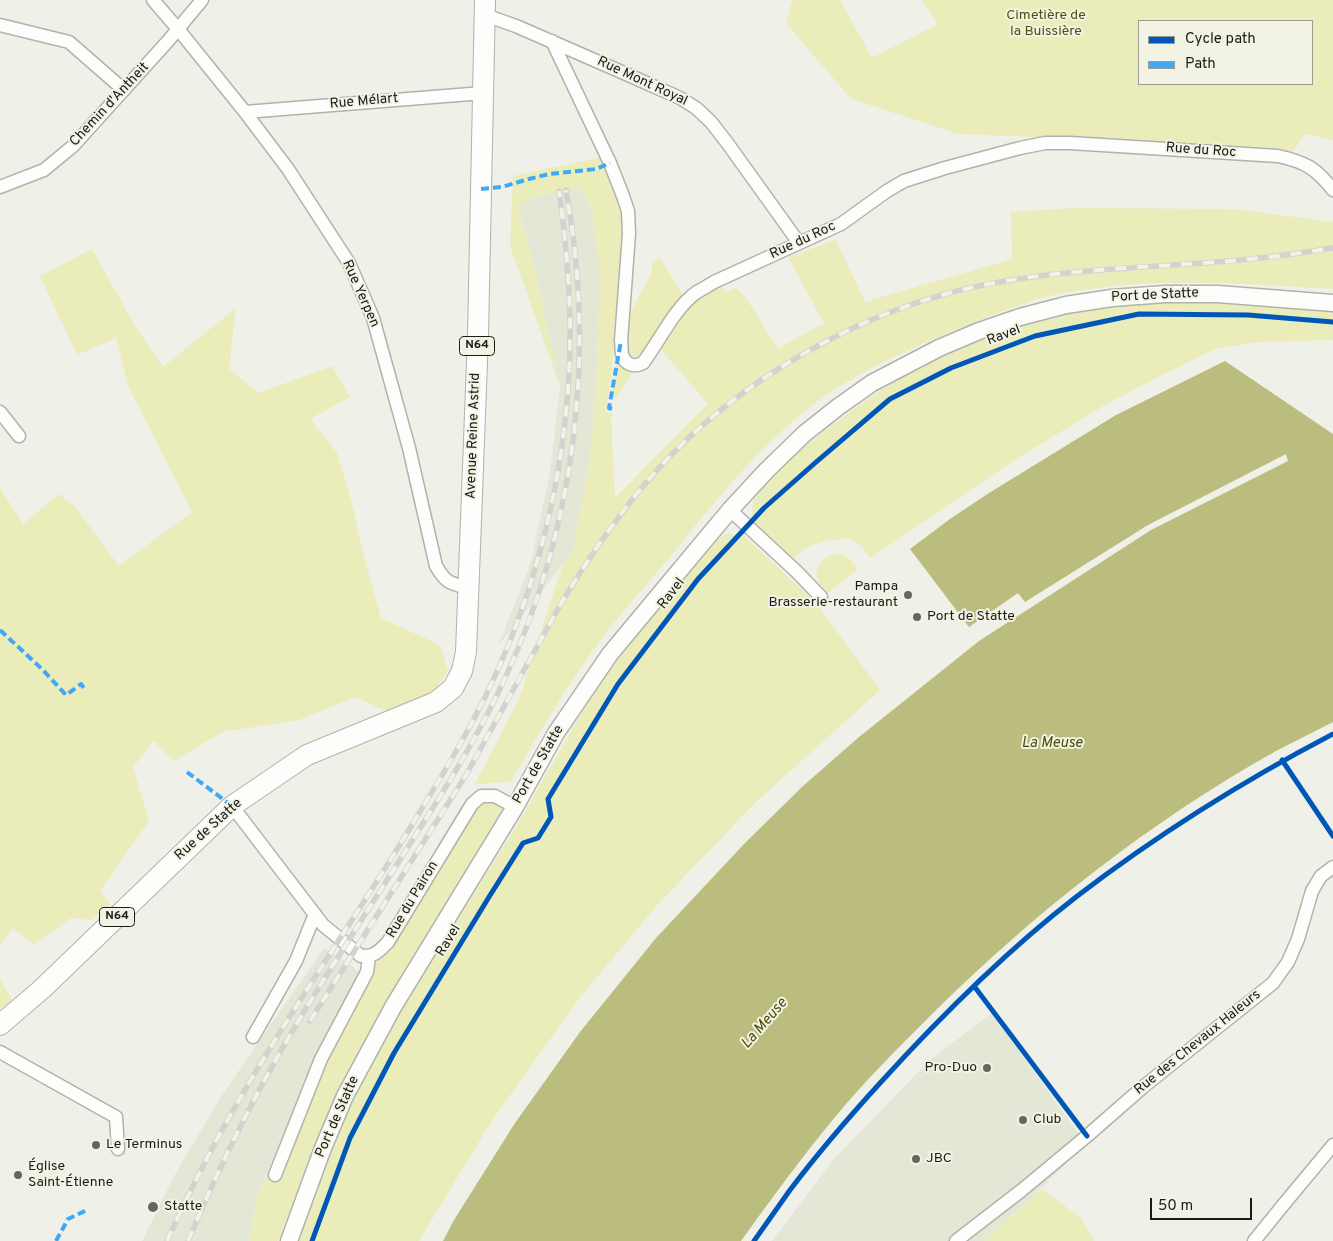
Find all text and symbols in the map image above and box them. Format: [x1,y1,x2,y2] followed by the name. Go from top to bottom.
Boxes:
[1006,8,1086,40] park label: Cimetière de la Buissière
[1138,20,1313,85] legend
[1185,30,1256,49] text: Cycle path
[594,54,690,110] street label: Rue Mont Royal
[1185,55,1216,74] text: Path
[67,59,153,151] street label: Chemin d'Antheit
[329,91,399,113] street label: Rue Mélart
[1165,140,1237,162] street label: Rue du Roc
[767,218,839,264] street label: Rue du Roc
[338,258,382,330] street label: Rue Yerpen
[1111,285,1199,307] street label: Port de Statte
[985,322,1023,350] street label: Ravel
[460,336,494,356] road number: N64
[463,373,485,499] street label: Avenue Reine Astrid
[655,575,689,613] street label: Ravel
[768,579,898,612] place label: Pampa Brasserie-restaurant
[902,589,914,601] marker: Pampa Brasserie-restaurant
[927,609,1015,625] place label: Port de Statte
[911,611,923,623] marker: Port de Statte
[510,723,568,807] street label: Port de Statte
[1022,735,1082,753] water label: La Meuse
[172,795,246,865] street label: Rue de Statte
[383,858,443,942] street label: Rue du Pairon
[100,908,134,926] road number: N64
[433,922,465,960] street label: Ravel
[1131,987,1265,1099] street label: Rue des Chevaux Haleurs
[738,995,792,1053] water label: La Meuse
[925,1060,977,1076] place label: Pro-Duo
[981,1062,993,1074] marker: Pro-Duo
[312,1073,364,1161] street label: Port de Statte
[1033,1112,1061,1128] place label: Club
[1017,1114,1029,1126] marker: Club
[106,1137,182,1153] place label: Le Terminus
[90,1139,102,1151] marker: Le Terminus
[926,1151,952,1167] place label: JBC
[910,1153,922,1165] marker: JBC
[28,1159,113,1192] place label: Église Saint-Étienne
[12,1169,24,1181] marker: Église Saint-Étienne
[1153,1188,1256,1220] scale bar
[1158,1197,1193,1216] text: 50 m
[164,1199,202,1215] place label: Statte
[146,1200,160,1214] marker: Statte

